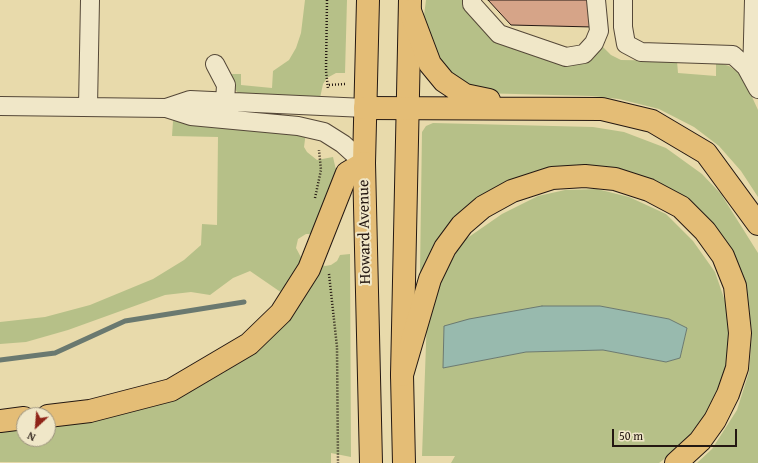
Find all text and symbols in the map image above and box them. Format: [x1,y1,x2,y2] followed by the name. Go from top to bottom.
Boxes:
[354,179,376,285] street label: Howard Avenue
[16,407,56,447] north arrow
[614,421,739,447] scale bar
[619,427,643,444] text: 50 m
[24,428,38,446] text: N

